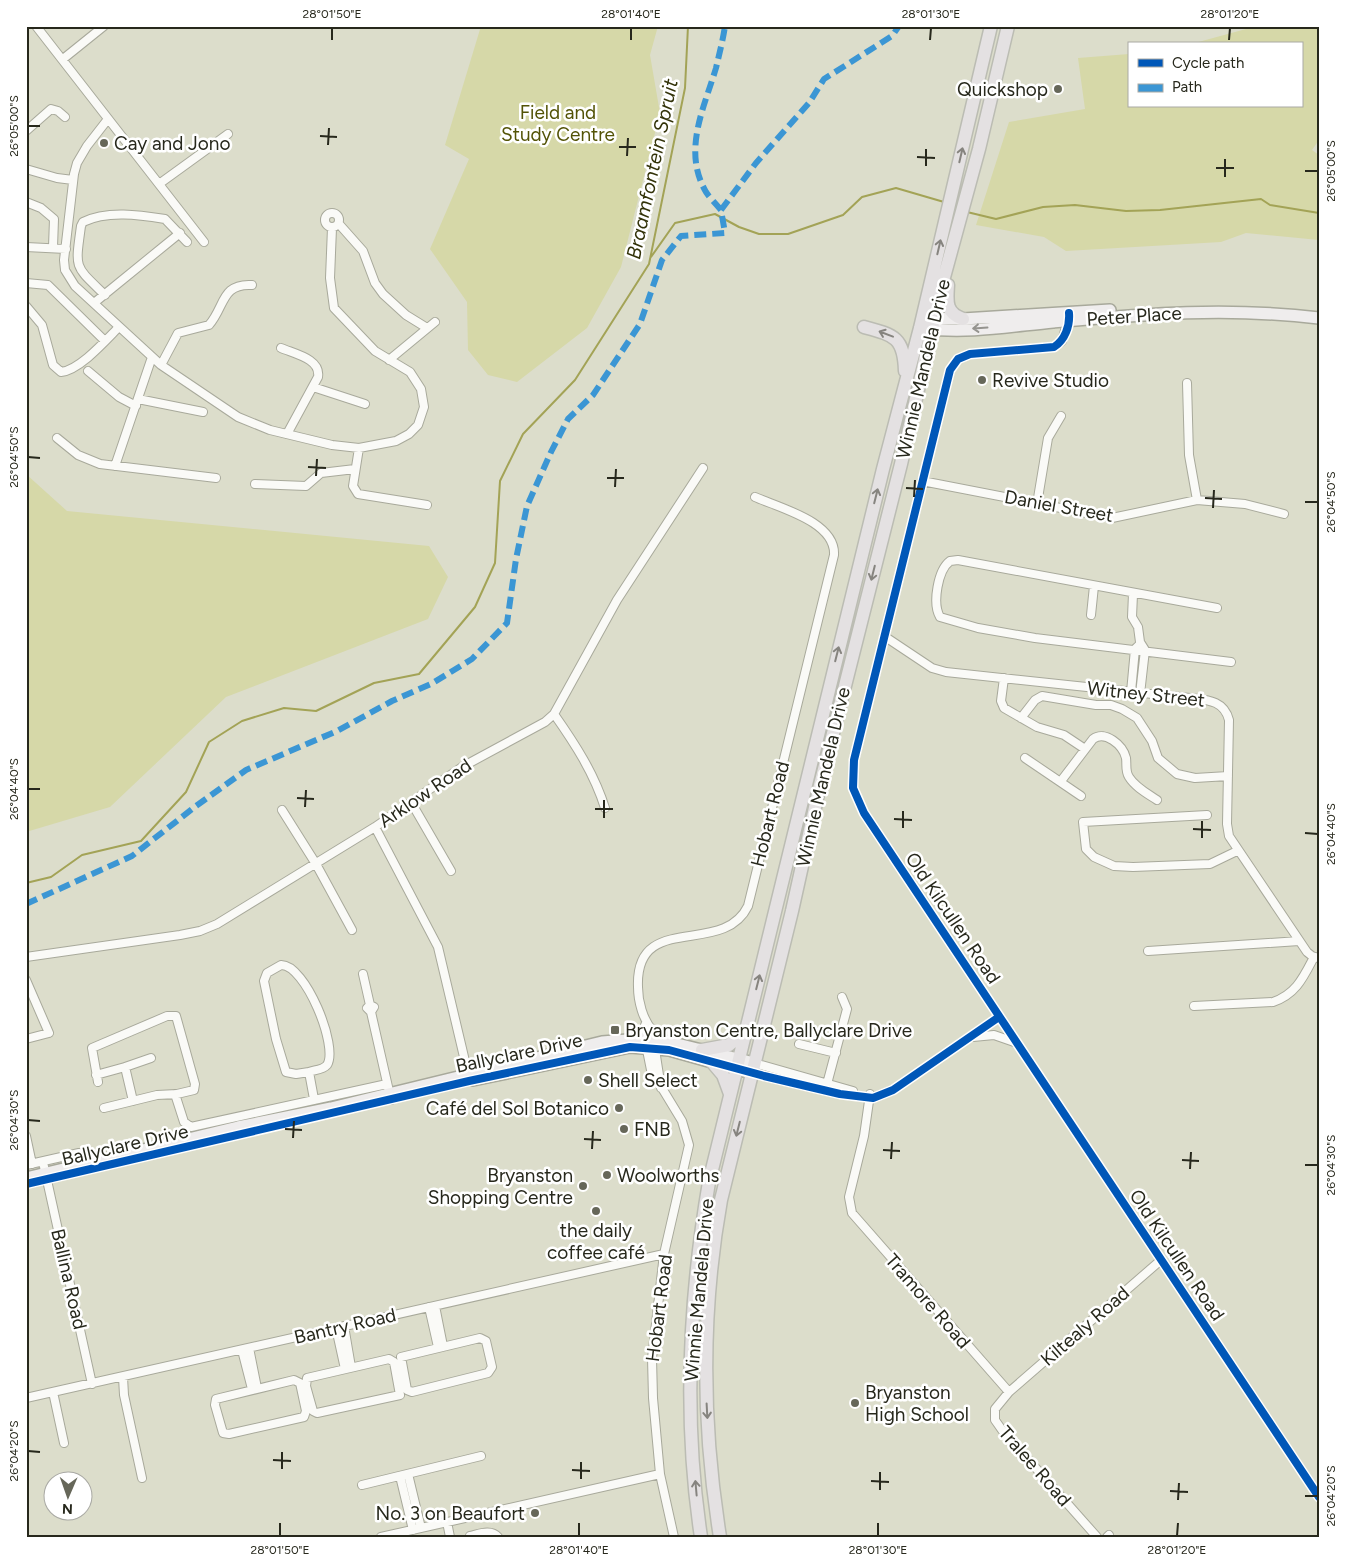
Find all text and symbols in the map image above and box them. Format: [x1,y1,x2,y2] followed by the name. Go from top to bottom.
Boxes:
[302,7,362,21] text: 28°01'50"E
[601,7,661,21] text: 28°01'40"E
[902,7,960,21] text: 28°01'30"E
[1201,7,1259,21] text: 28°01'20"E
[1128,42,1302,108] legend
[1172,54,1244,72] text: Cycle path
[621,77,683,261] water label: Braamfontein Spruit
[957,78,1048,101] place label: Quickshop
[1172,78,1202,96] text: Path
[1052,83,1064,95] marker: Quickshop
[7,95,21,157] text: 26°05'00"S
[501,101,615,146] park label: Field and Study Centre
[114,132,230,155] place label: Cay and Jono
[98,137,110,149] marker: Cay and Jono
[1324,140,1338,202] text: 26°05'00"S
[957,148,966,164] one-way arrow
[935,239,944,255] one-way arrow
[891,277,955,461] street label: Winnie Mandela Drive
[1086,301,1182,331] street label: Peter Place
[972,323,988,332] one-way arrow
[879,329,894,338] one-way arrow
[992,369,1109,392] place label: Revive Studio
[976,374,988,386] marker: Revive Studio
[7,426,21,488] text: 26°04'50"S
[1324,471,1338,533] text: 26°04'50"S
[1003,485,1115,527] street label: Daniel Street
[872,489,881,505] one-way arrow
[868,564,877,580] one-way arrow
[833,646,842,662] one-way arrow
[1086,676,1206,712] street label: Witney Street
[791,685,855,869] street label: Winnie Mandela Drive
[374,754,476,832] street label: Arklow Road
[7,758,21,820] text: 26°04'40"S
[746,759,794,869] street label: Hobart Road
[1324,803,1338,865] text: 26°04'40"S
[901,848,1005,988] street label: Old Kilcullen Road
[754,975,763,991] one-way arrow
[625,1019,912,1042] place label: Bryanston Centre, Ballyclare Drive
[609,1024,621,1036] marker: Bryanston Centre, Ballyclare Drive
[454,1028,584,1078] street label: Ballyclare Drive
[598,1069,698,1092] place label: Shell Select
[582,1074,594,1086] marker: Shell Select
[7,1090,21,1150] text: 26°04'30"S
[426,1097,609,1120] place label: Café del Sol Botanico
[613,1102,625,1114] marker: Café del Sol Botanico
[634,1118,671,1141] place label: FNB
[60,1119,190,1171] street label: Ballyclare Drive
[733,1121,742,1137] one-way arrow
[618,1123,630,1135] marker: FNB
[1324,1135,1338,1195] text: 26°04'30"S
[428,1164,573,1209] place label: Bryanston Shopping Centre
[617,1164,720,1187] place label: Woolworths
[601,1169,613,1181] marker: Woolworths
[577,1180,589,1192] marker: Bryanston Shopping Centre
[1125,1185,1229,1325] street label: Old Kilcullen Road
[680,1197,718,1383] street label: Winnie Mandela Drive
[590,1205,602,1217] marker: the daily coffee café
[547,1219,645,1264] place label: the daily coffee café
[46,1226,92,1332] street label: Ballina Road
[881,1249,975,1353] street label: Tramore Road
[641,1253,677,1363] street label: Hobart Road
[1036,1281,1134,1371] street label: Kiltealy Road
[292,1303,398,1349] street label: Bantry Road
[865,1381,969,1426] place label: Bryanston High School
[849,1397,861,1409] marker: Bryanston High School
[703,1403,712,1419] one-way arrow
[7,1420,21,1482] text: 26°04'20"S
[994,1421,1076,1511] street label: Tralee Road
[1324,1465,1338,1527] text: 26°04'20"S
[42,1470,92,1520] north arrow
[691,1481,700,1497] one-way arrow
[62,1500,73,1517] text: N
[375,1502,525,1525] place label: No. 3 on Beaufort
[529,1507,541,1519] marker: No. 3 on Beaufort
[250,1543,310,1557] text: 28°01'50"E
[549,1543,609,1557] text: 28°01'40"E
[849,1543,907,1557] text: 28°01'30"E
[1148,1543,1206,1557] text: 28°01'20"E

